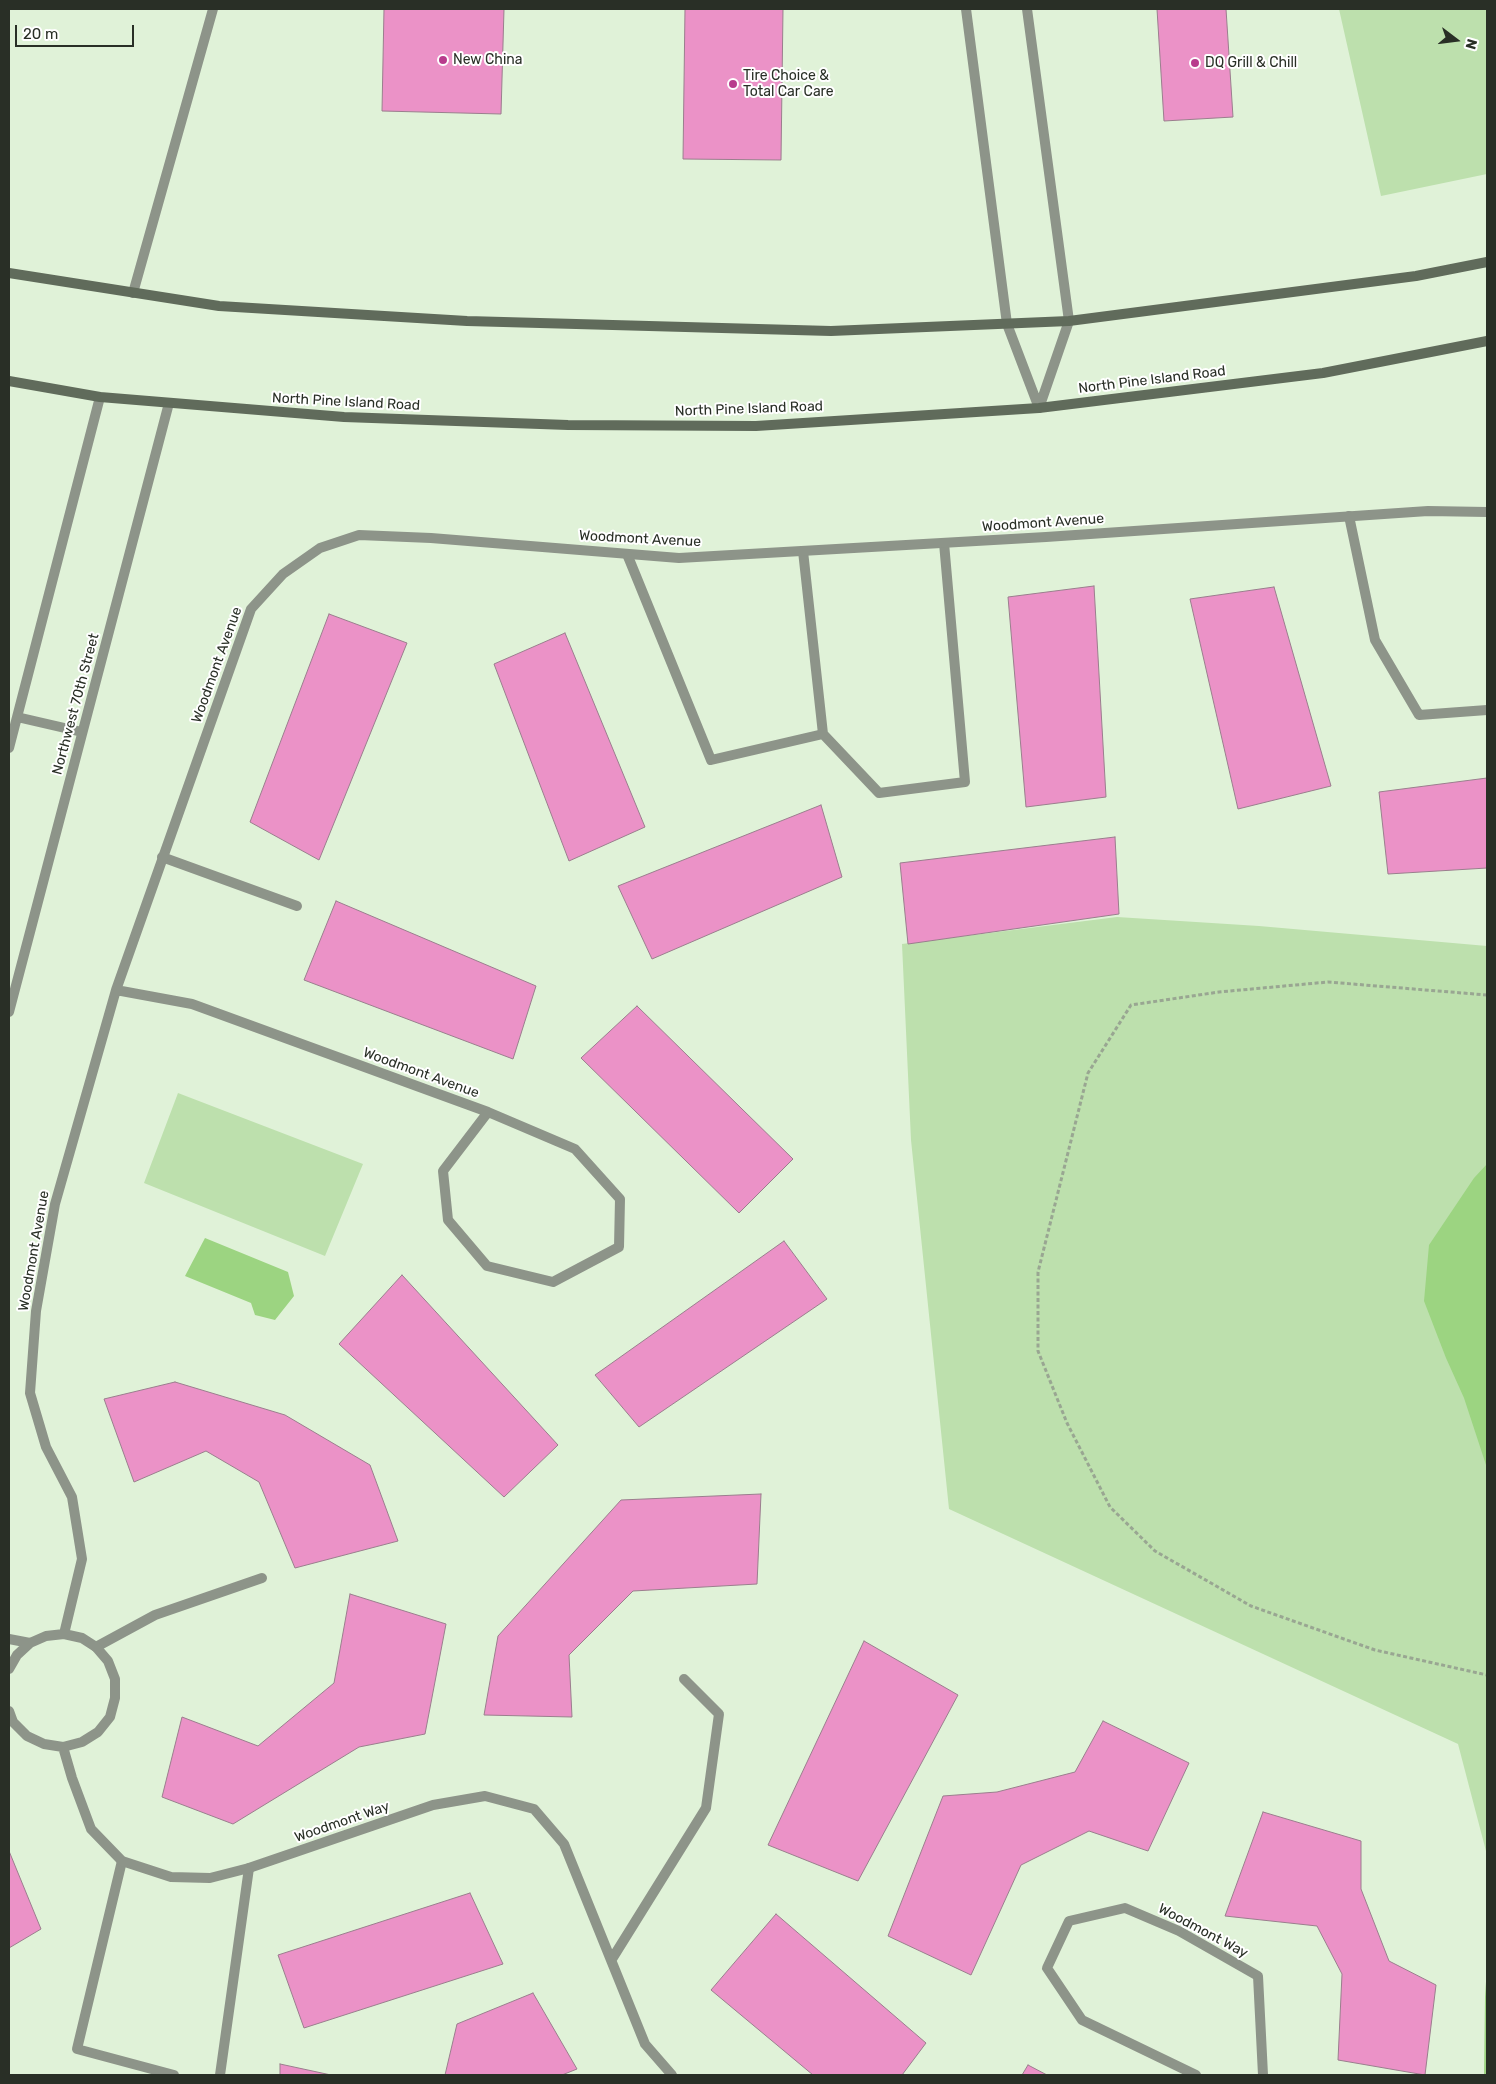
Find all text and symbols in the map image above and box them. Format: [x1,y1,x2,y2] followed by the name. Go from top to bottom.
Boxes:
[18,15,136,47] scale bar
[1431,15,1481,65] north arrow
[23,25,58,43] text: 20 m
[1461,37,1480,51] text: N
[453,52,522,68] place label: New China
[437,54,449,66] marker: New China
[1205,55,1297,71] place label: DQ Grill & Chill
[1189,57,1201,69] marker: DQ Grill & Chill
[743,68,834,100] place label: Tire Choice & Total Car Care
[727,78,739,90] marker: Tire Choice & Total Car Care
[1077,363,1227,397] street label: North Pine Island Road
[272,390,420,414] street label: North Pine Island Road
[675,398,823,420] street label: North Pine Island Road
[981,510,1105,536] street label: Woodmont Avenue
[579,527,701,551] street label: Woodmont Avenue
[188,605,246,725] street label: Woodmont Avenue
[49,631,103,777] street label: Northwest 70th Street
[361,1044,481,1102] street label: Woodmont Avenue
[15,1189,53,1313] street label: Woodmont Avenue
[292,1798,392,1846] street label: Woodmont Way
[1155,1900,1251,1962] street label: Woodmont Way

